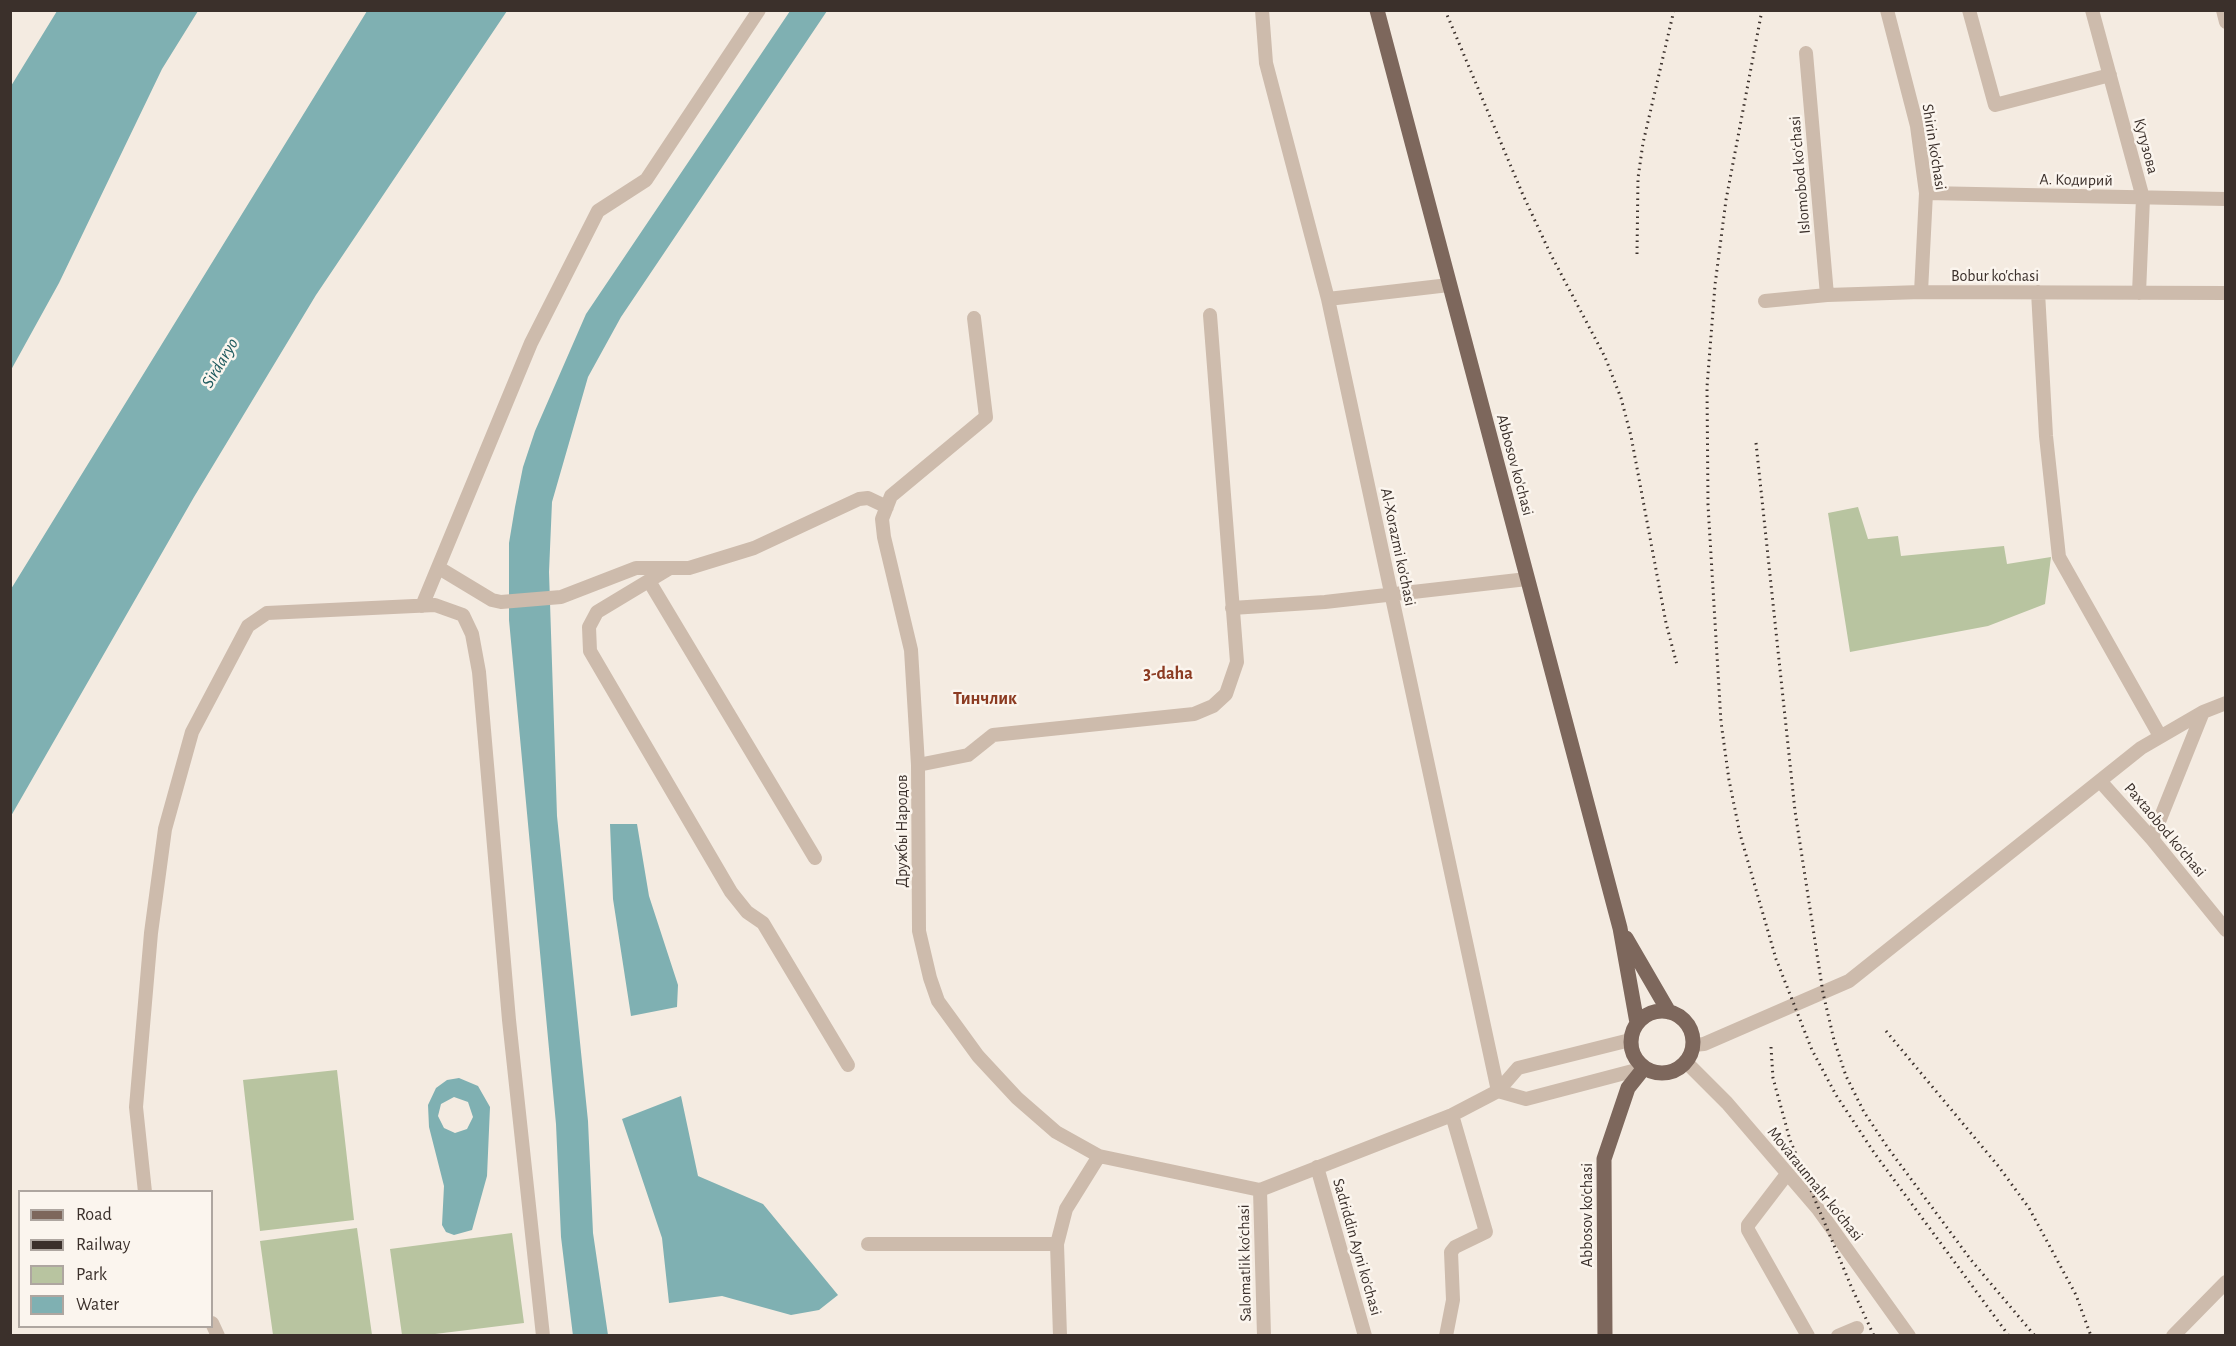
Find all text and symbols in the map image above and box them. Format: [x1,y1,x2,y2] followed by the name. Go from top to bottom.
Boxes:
[1918,102,1950,192] street label: Shirin ko'chasi
[1785,115,1815,235] street label: Islomobod koʻchasi
[2129,116,2163,176] street label: Кутузова
[2039,170,2113,190] street label: А. Кодирий
[1951,266,2039,286] street label: Bobur ko'chasi
[197,334,243,392] water label: Sirdaryo
[1492,412,1538,518] street label: Abbosov ko'chasi
[1376,486,1420,608] street label: Al-Xorazmi ko'chasi
[1143,663,1193,685] district label: 3-daha
[953,688,1017,710] district label: Тинчлик
[892,775,912,887] street label: Дружбы Народов
[2120,779,2210,881] street label: Paxtaobod ko‘chasi
[1763,1123,1867,1245] street label: Movaraunnahr ko'chasi
[1577,1163,1597,1267] street label: Abbosov ko'chasi
[1328,1176,1386,1318] street label: Sadriddin Ayni ko'chasi
[18,1190,213,1328] legend
[1234,1204,1256,1322] street label: Salomatlik ko‘chasi
[76,1206,112,1224] text: Road
[76,1236,130,1254] text: Railway
[76,1266,107,1284] text: Park
[76,1296,119,1314] text: Water

